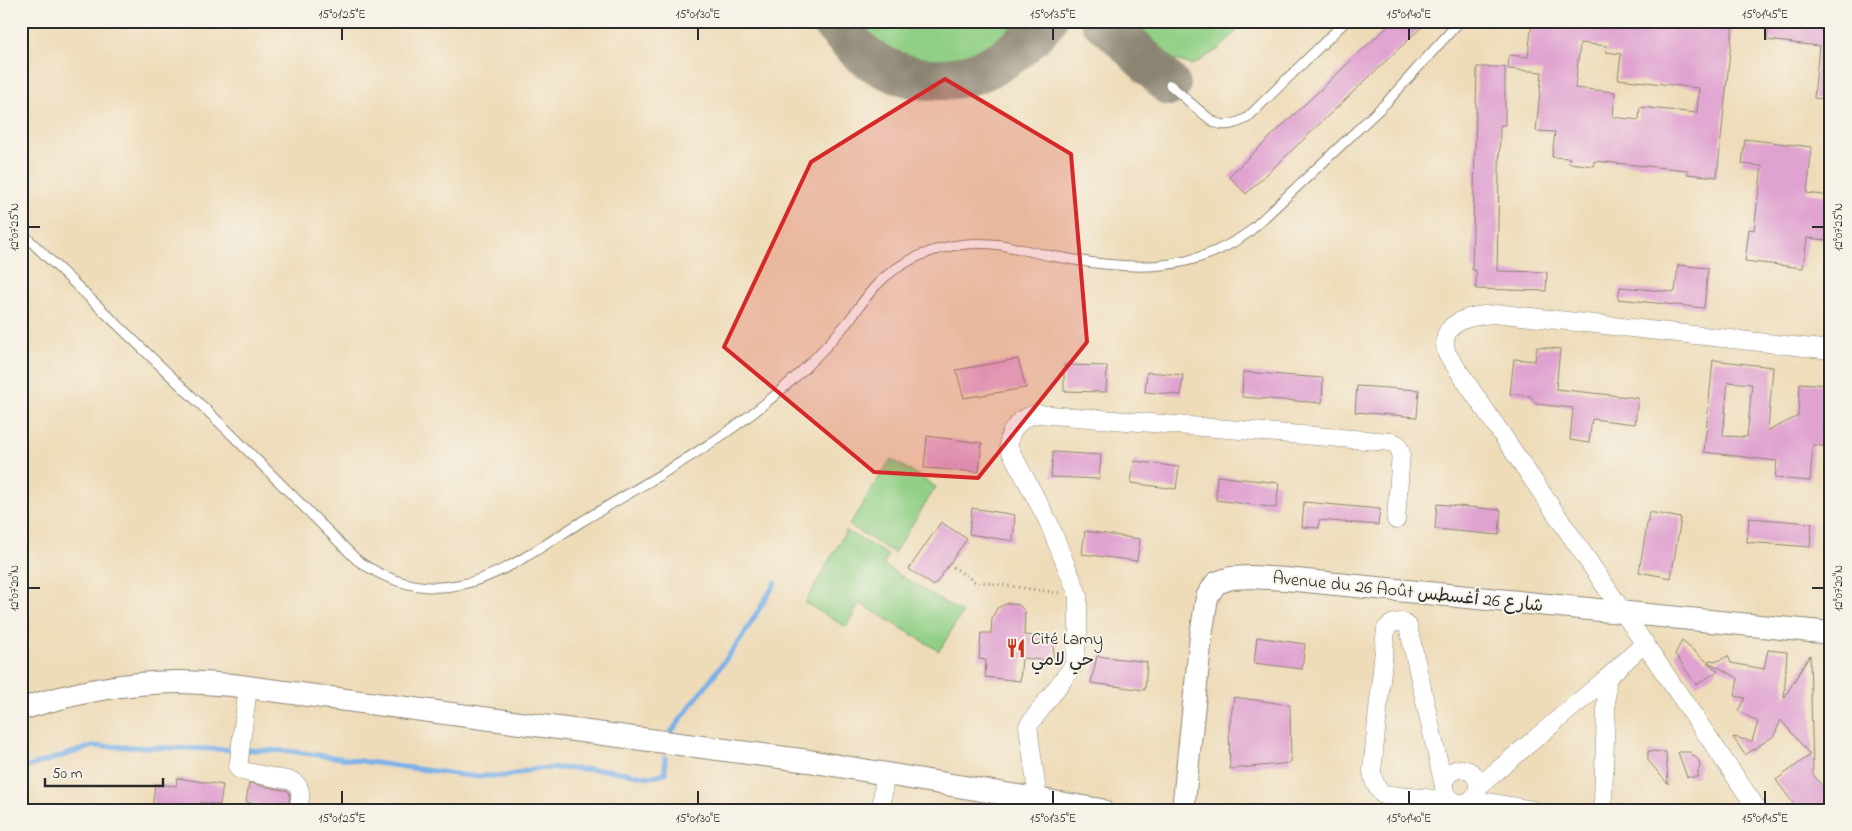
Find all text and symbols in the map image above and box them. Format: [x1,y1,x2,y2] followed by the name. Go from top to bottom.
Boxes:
[318,6,366,24] text: 15°01'25"E
[676,6,720,24] text: 15°01'30"E
[1030,6,1076,24] text: 15°01'35"E
[1387,6,1431,24] text: 15°01'40"E
[1742,6,1788,24] text: 15°01'45"E
[6,203,24,251] text: 12°07'25"N
[1830,203,1848,251] text: 12°07'25"N
[6,565,24,611] text: 12°07'20"N
[1830,565,1848,611] text: 12°07'20"N
[1271,566,1544,620] street label: Avenue du 26 Août شارع 26 أغسطس
[1031,627,1103,675] place label: Cité Lamy حي لامي
[1005,637,1027,659] restaurant icon: Cité Lamy حي لامي
[45,756,162,788] scale bar
[52,763,83,785] text: 50 m
[318,810,366,828] text: 15°01'25"E
[676,810,720,828] text: 15°01'30"E
[1030,810,1076,828] text: 15°01'35"E
[1387,810,1431,828] text: 15°01'40"E
[1742,810,1788,828] text: 15°01'45"E

